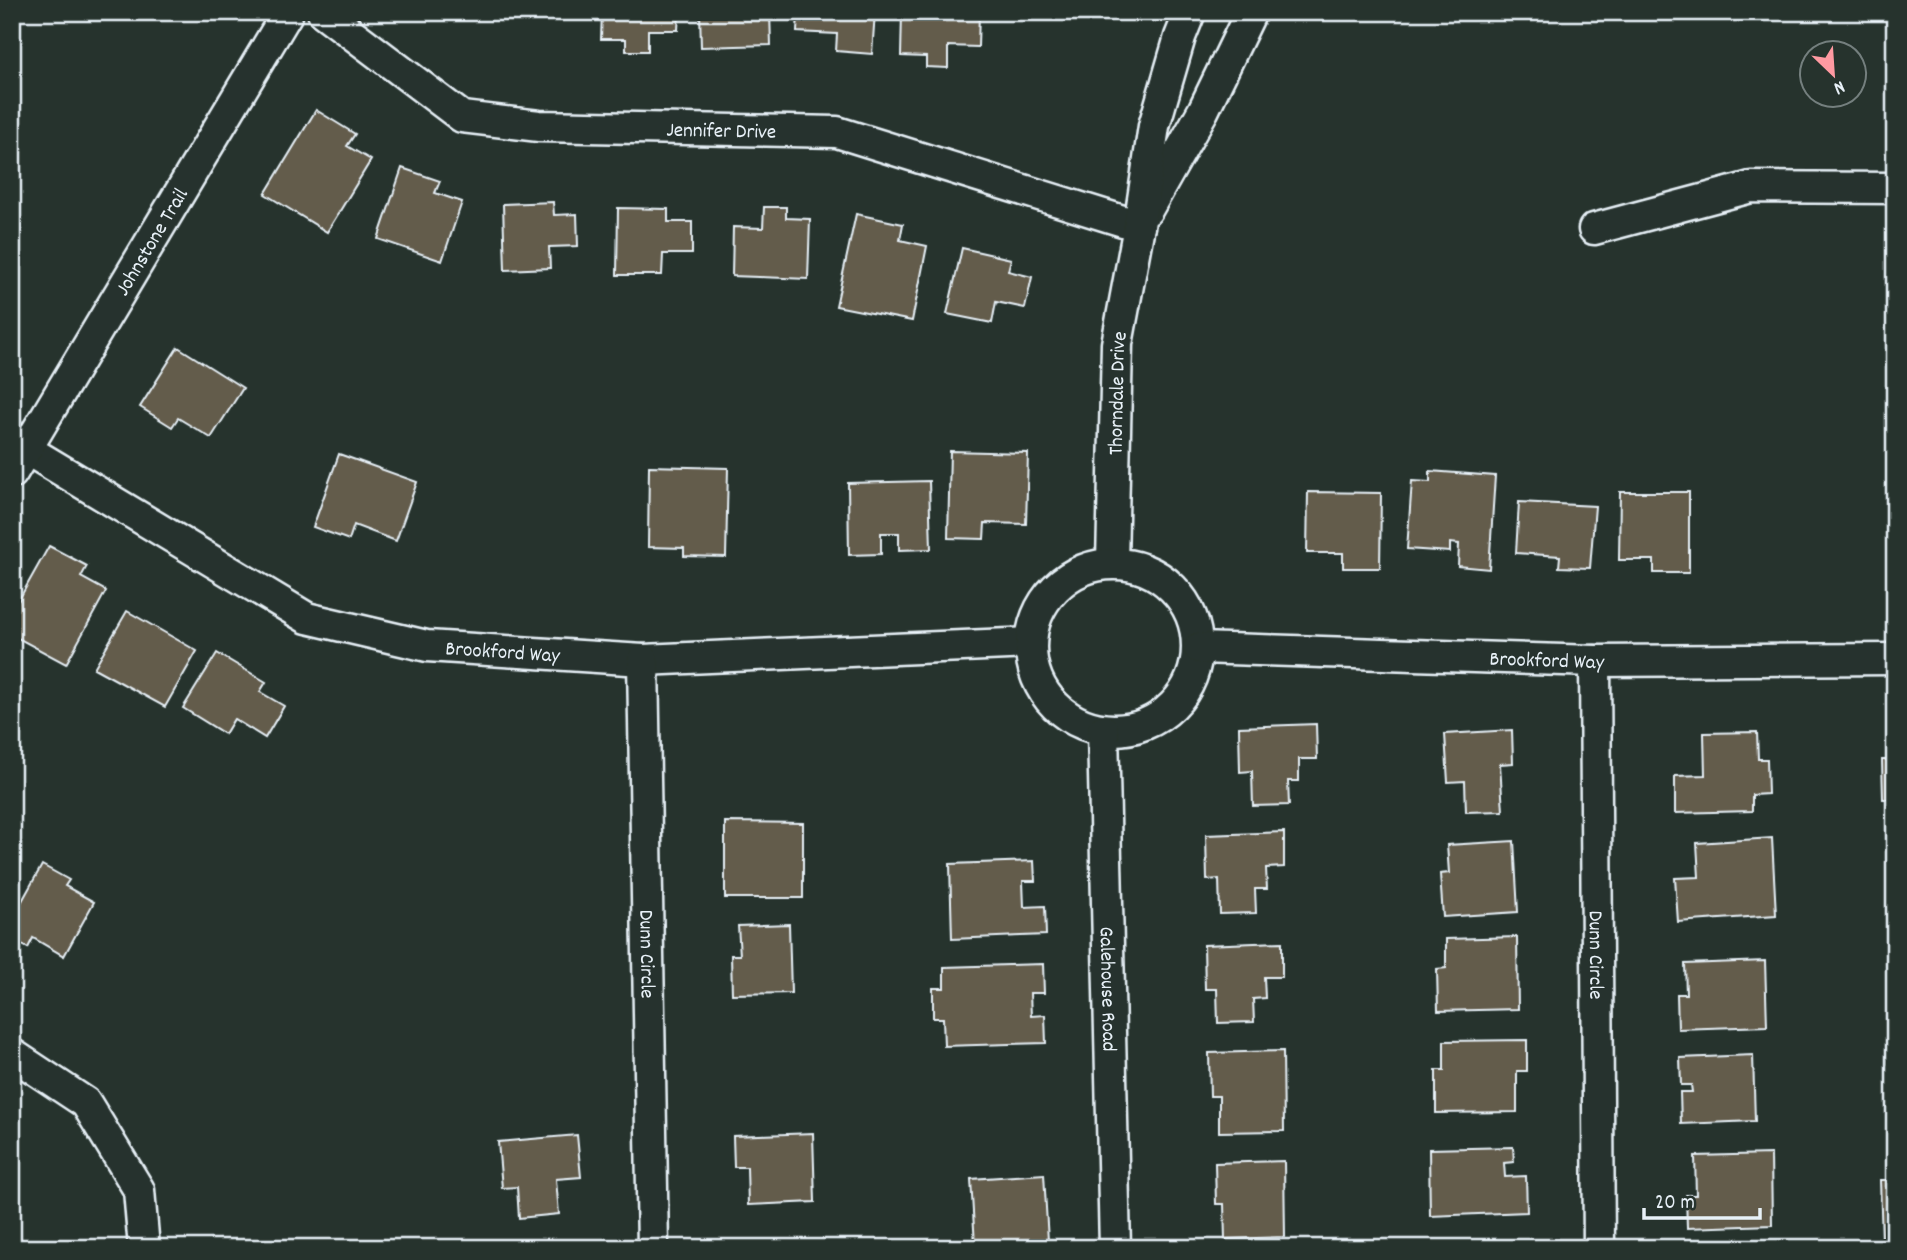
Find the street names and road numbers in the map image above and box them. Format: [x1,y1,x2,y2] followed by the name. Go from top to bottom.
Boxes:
[666,117,776,149] street label: Jennifer Drive
[109,183,197,302] street label: Johnstone Trail
[1102,329,1137,456] street label: Thorndale Drive
[444,635,561,673] street label: Brookford Way
[1489,646,1605,679] street label: Brookford Way
[629,909,661,999] street label: Dunn Circle
[1579,910,1609,1000] street label: Dunn Circle
[1090,926,1122,1052] street label: Galehouse Road

